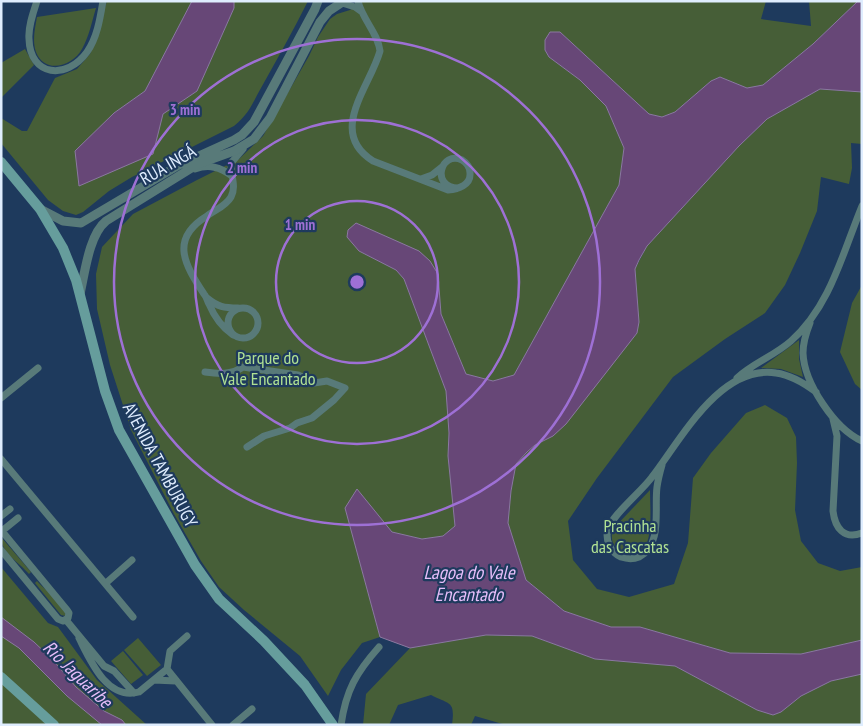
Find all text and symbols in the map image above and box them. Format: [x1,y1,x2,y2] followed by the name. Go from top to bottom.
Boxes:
[170,100,200,119] text: 3 min
[136,139,200,190] street label: RUA INGÁ
[227,158,257,177] text: 2 min
[285,215,315,234] text: 1 min
[348,273,366,291] centre of rings
[219,346,316,390] park label: Parque do Vale Encantado
[118,398,203,532] street label: AVENIDA TAMBURUGY
[591,514,669,558] park label: Pracinha das Cascatas
[423,560,516,606] water label: Lagoa do Vale Encantado
[38,635,119,714] water label: Rio Jaguaribe

